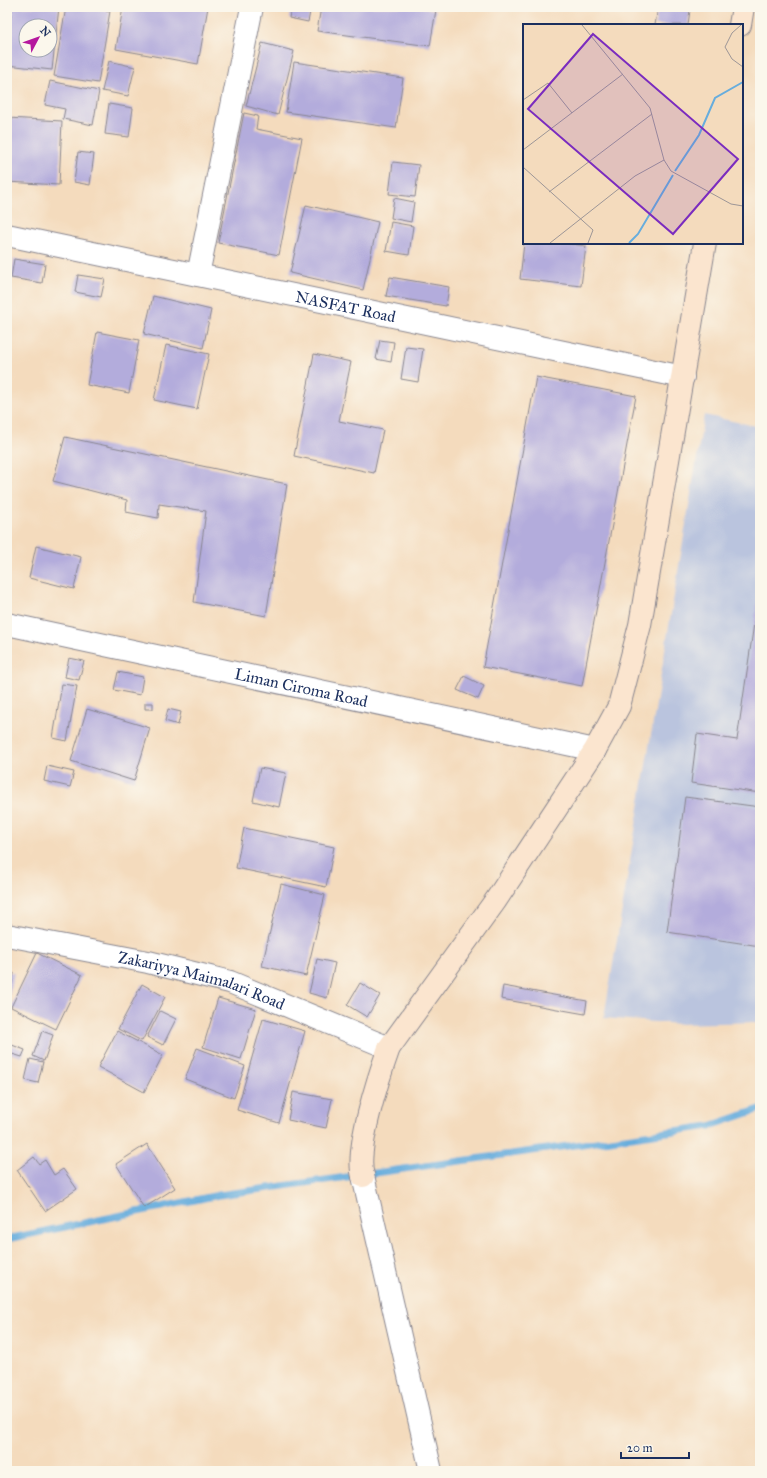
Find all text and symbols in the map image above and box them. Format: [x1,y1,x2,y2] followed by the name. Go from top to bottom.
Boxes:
[18,18,58,58] north arrow
[37,24,54,40] text: N
[523,24,743,244] inset map
[294,286,397,326] street label: NASFAT Road
[233,664,370,711] street label: Liman Ciroma Road
[117,947,288,1013] street label: Zakariyya Maimalari Road
[621,1434,689,1460] scale bar
[627,1441,653,1455] text: 20 m

